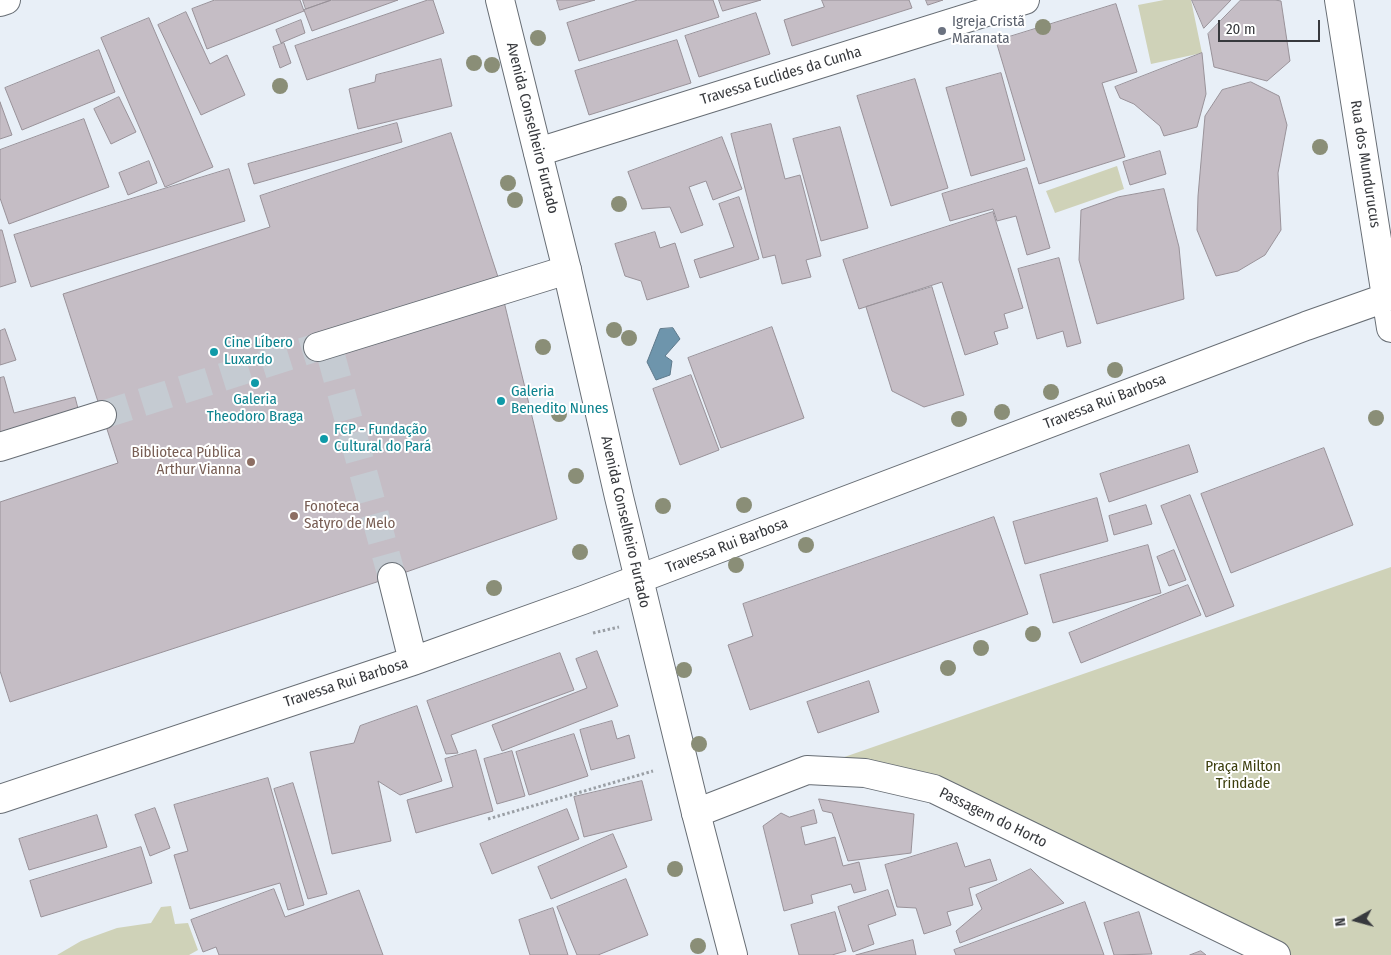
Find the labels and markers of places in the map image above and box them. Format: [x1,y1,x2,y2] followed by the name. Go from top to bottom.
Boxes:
[952,13,1025,48] place label: Igreja Cristã Maranata
[936,25,948,37] marker: Igreja Cristã Maranata
[224,334,293,369] place label: Cine Líbero Luxardo
[208,346,220,358] marker: Cine Líbero Luxardo
[249,377,261,389] marker: Galeria Theodoro Braga
[511,383,609,418] place label: Galeria Benedito Nunes
[207,391,303,426] place label: Galeria Theodoro Braga
[495,395,507,407] marker: Galeria Benedito Nunes
[334,421,431,456] place label: FCP - Fundação Cultural do Pará
[318,433,330,445] marker: FCP - Fundação Cultural do Pará
[132,444,241,479] place label: Biblioteca Pública Arthur Vianna
[245,456,257,468] marker: Biblioteca Pública Arthur Vianna
[304,498,395,533] place label: Fonoteca Satyro de Melo
[288,510,300,522] marker: Fonoteca Satyro de Melo

